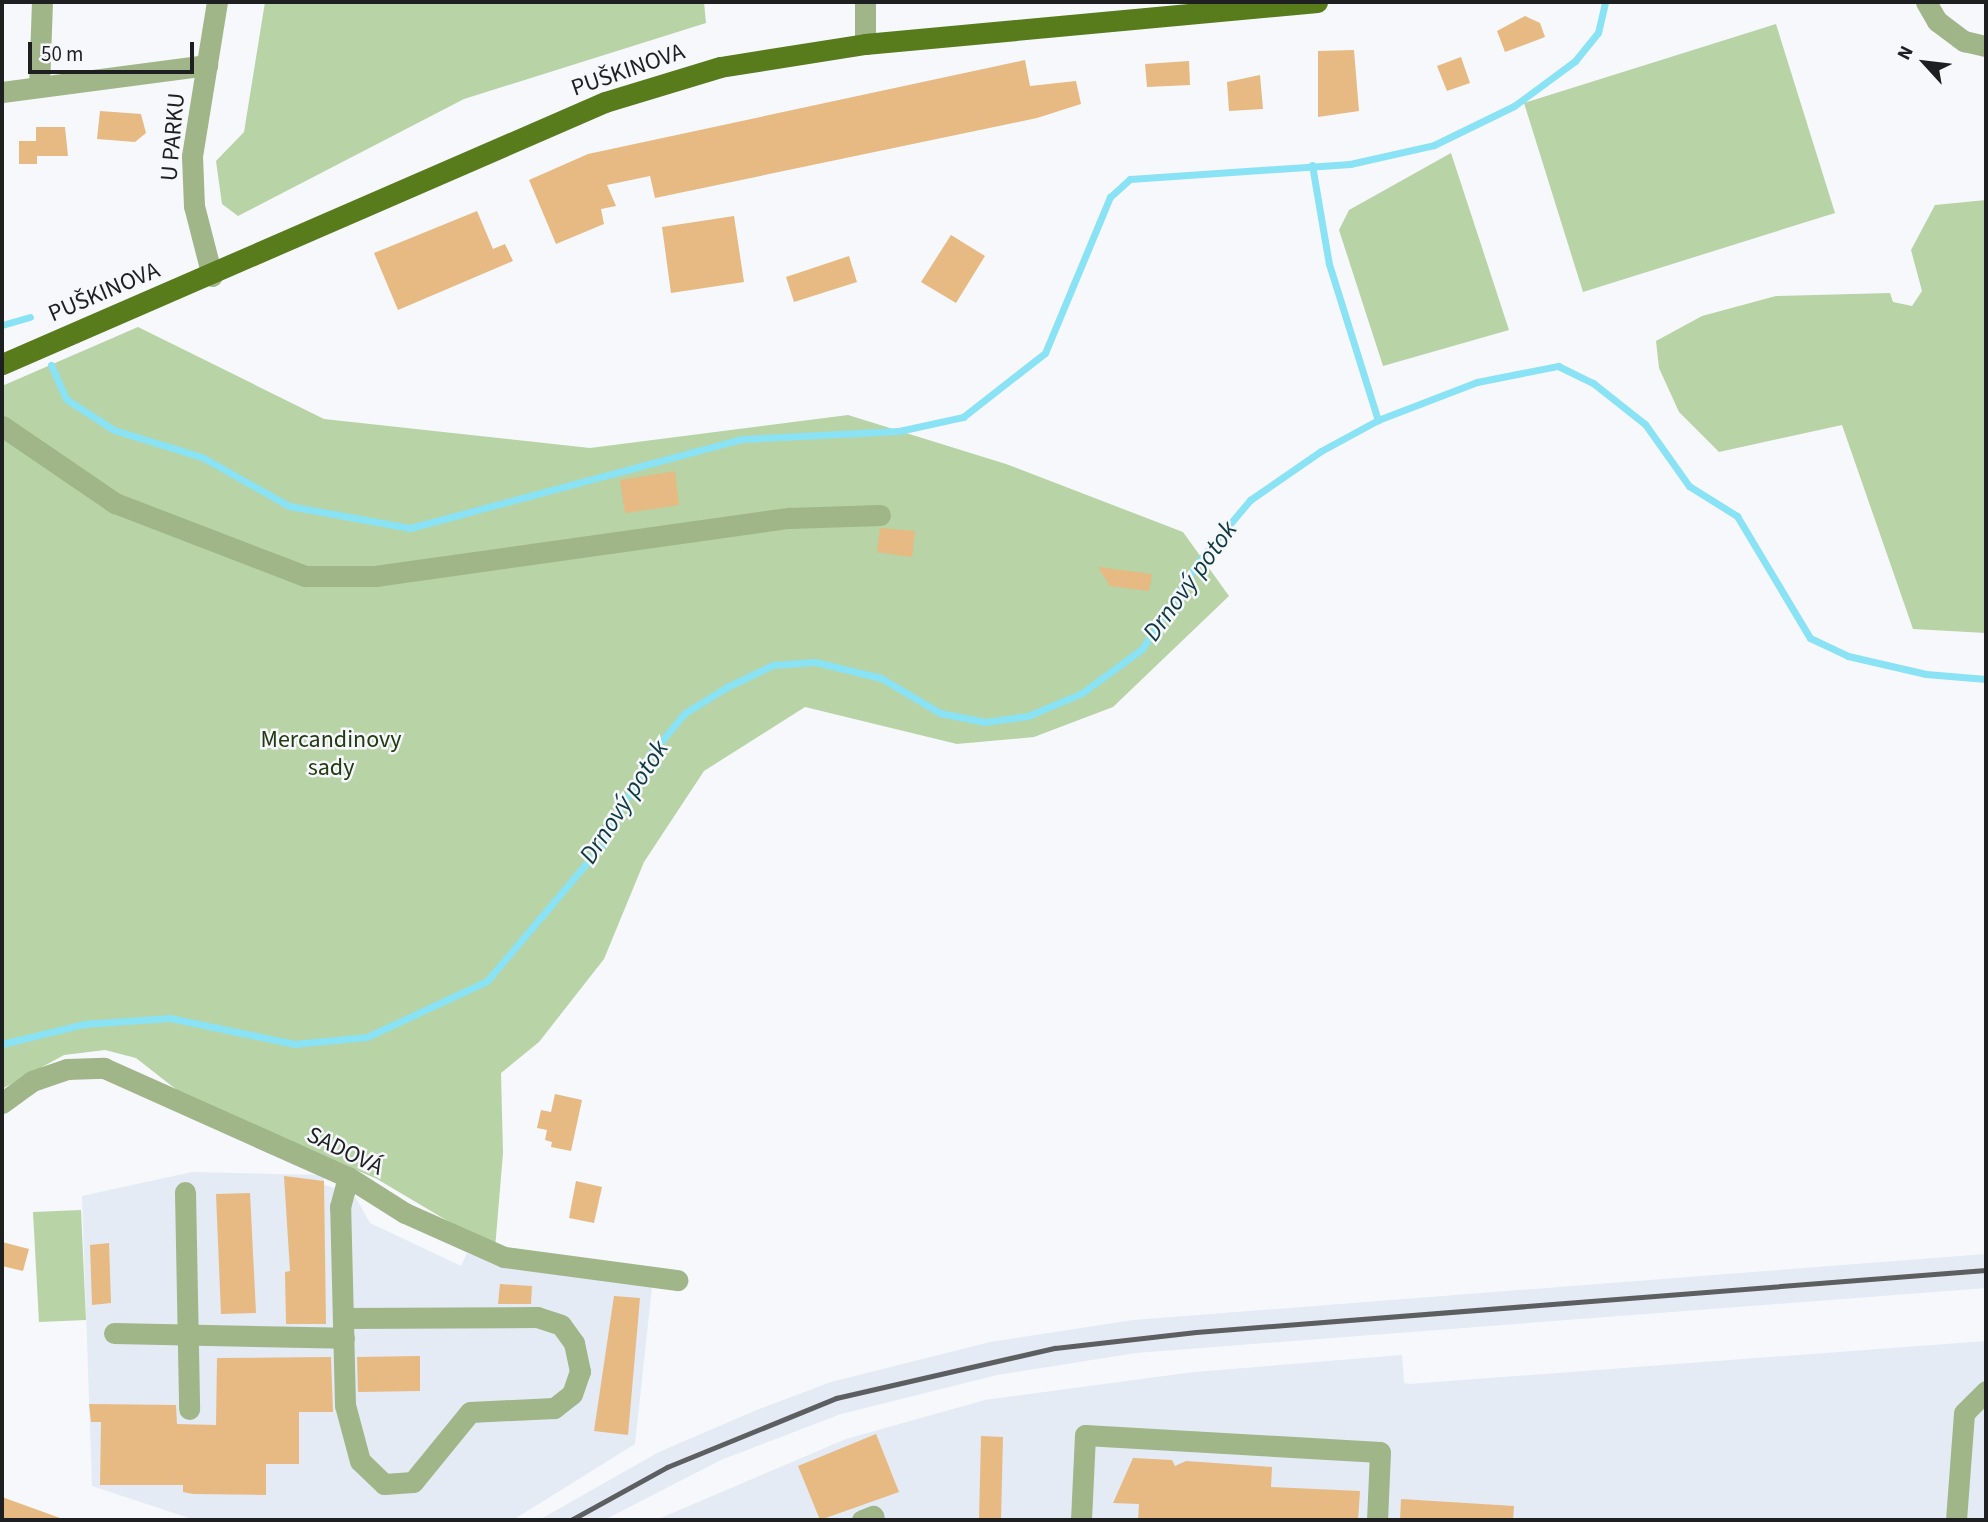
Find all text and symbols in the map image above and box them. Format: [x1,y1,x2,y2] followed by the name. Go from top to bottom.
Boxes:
[32,28,198,72] scale bar
[1890,28,1960,98] north arrow
[567,37,689,103] street label: PUŠKINOVA
[41,39,83,69] text: 50 m
[1891,41,1921,65] text: N
[155,92,191,182] street label: U PARKU
[44,256,164,328] street label: PUŠKINOVA
[1136,515,1244,647] water label: Drnový potok
[260,726,402,782] park label: Mercandinovy sady
[573,735,675,869] water label: Drnový potok
[302,1120,388,1182] street label: SADOVÁ

